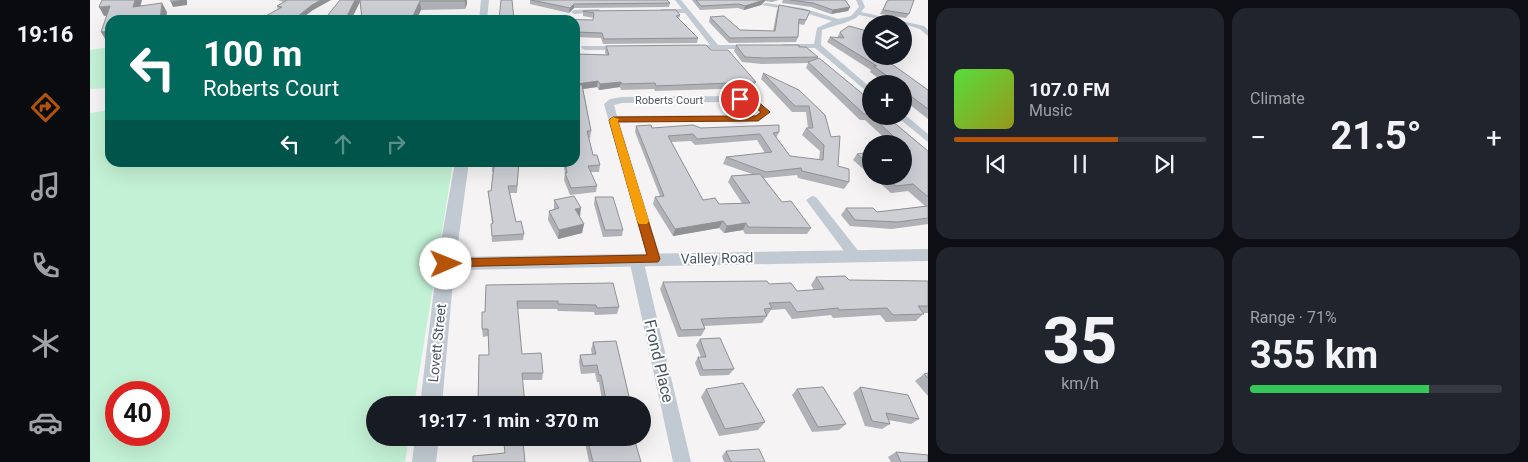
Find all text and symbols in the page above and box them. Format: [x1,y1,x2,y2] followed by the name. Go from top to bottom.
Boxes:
[862,15,912,185] map controls
[862,15,912,65] button: layers
[17,22,73,47] text: 19:16
[203,34,302,75] text: 100 m
[120,35,185,100] icon: left
[862,75,912,125] button: +
[203,76,339,101] text: Roberts Court
[719,78,761,120] pin
[1029,78,1110,101] text: 107.0 FM
[726,85,754,113] icon: arrive
[1250,89,1305,108] text: Climate
[28,90,63,125] icon: directions
[635,94,703,107] street label: Roberts Court
[1029,101,1072,120] text: Music
[1330,114,1422,158] text: 21.5°
[1250,121,1266,154] text: −
[1486,121,1502,154] text: +
[276,130,304,158] icon: left
[329,130,357,158] icon: ahead
[382,130,410,158] icon: right
[862,135,912,185] button: −
[982,150,1010,178] icon: previous
[1066,150,1094,178] icon: pause
[1150,150,1178,178] icon: next
[28,169,63,204] icon: music
[419,237,471,289] position arrow
[28,248,63,283] icon: phone
[681,249,753,267] street label: Valley Road
[425,302,449,383] street label: Lovett Street
[1043,303,1117,379] text: 35
[1250,308,1337,327] text: Range · 71%
[640,318,678,404] street label: Frond Place
[28,326,63,361] icon: climate
[1250,333,1378,377] text: 355 km
[1061,374,1099,393] text: km/h
[105,381,170,446] speed limit sign: 40
[28,405,63,440] icon: car
[418,409,599,432] text: 19:17 · 1 min · 370 m

